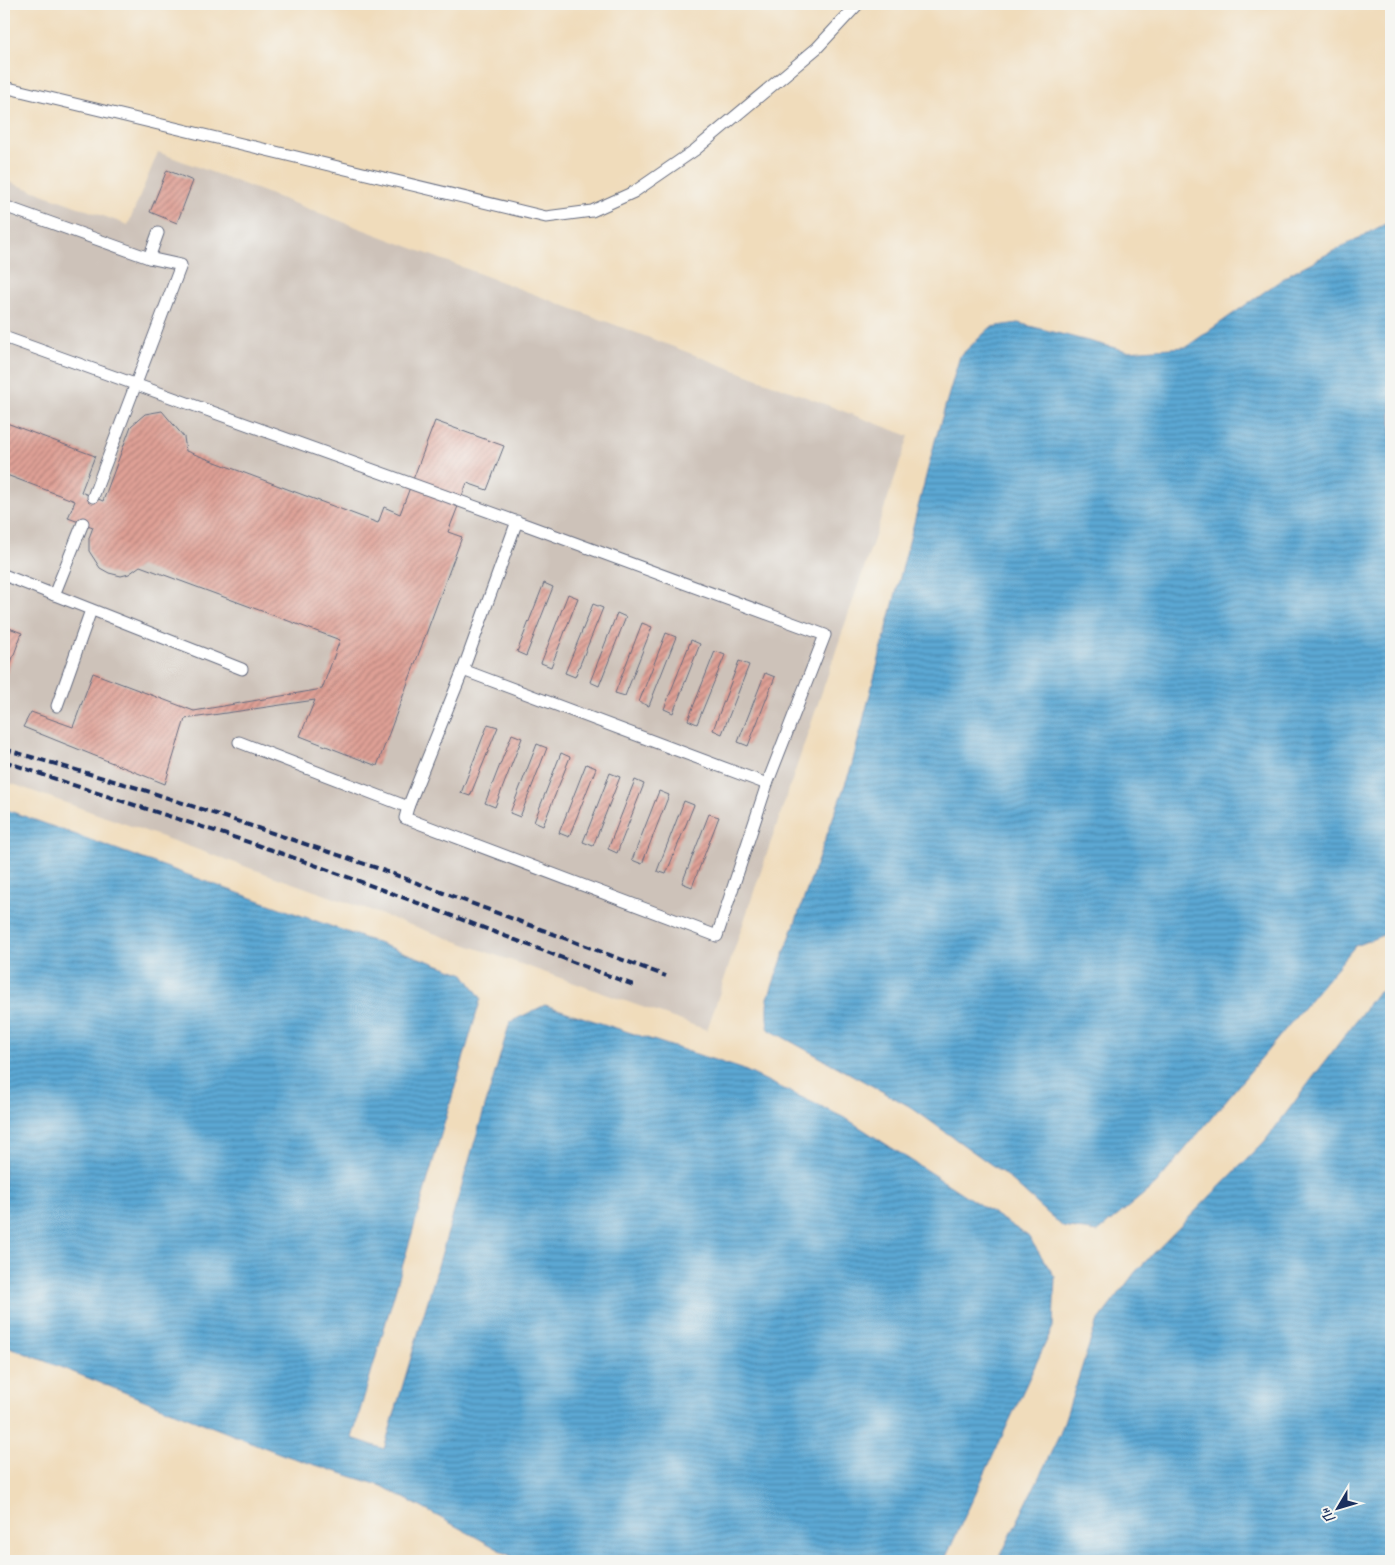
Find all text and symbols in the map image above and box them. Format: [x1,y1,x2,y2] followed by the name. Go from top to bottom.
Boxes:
[1312,1482,1362,1532] north arrow
[1316,1504,1339,1527] text: Пн

